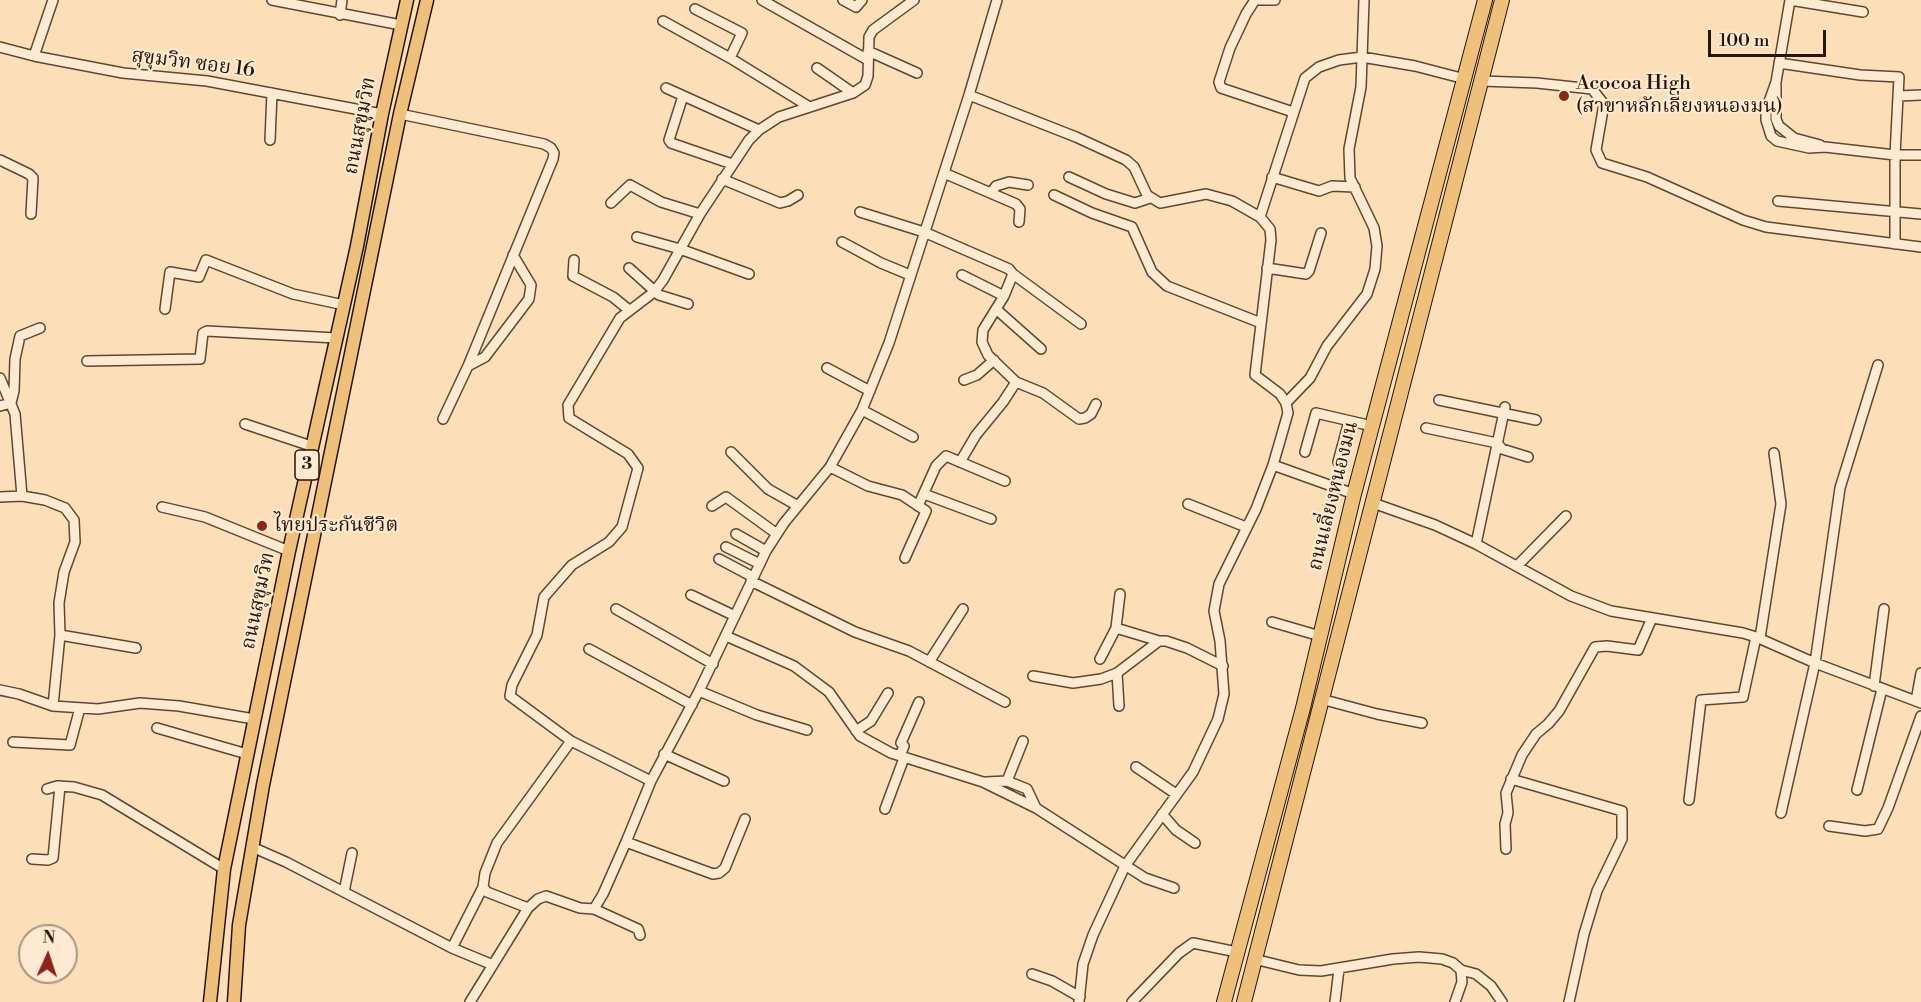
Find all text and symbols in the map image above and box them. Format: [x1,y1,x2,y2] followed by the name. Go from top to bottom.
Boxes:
[1711,18,1830,56] scale bar
[1719,29,1770,52] text: 100 m
[130,45,256,83] street label: สุขุมวิท ซอย 16
[1576,72,1783,119] place label: Acocoa High (สาขาหลักเลี่ยงหนองมน)
[340,75,382,177] street label: ถนนสุขุมวิท
[1557,89,1571,103] marker: Acocoa High (สาขาหลักเลี่ยงหนองมน)
[1304,419,1364,573] street label: ถนนเลี่ยงหนองมน
[295,450,319,480] road number: 3
[274,514,398,538] place label: ไทยประกันชีวิต
[255,519,269,533] marker: ไทยประกันชีวิต
[237,550,281,652] street label: ถนนสุขุมวิท
[18,924,78,984] north arrow
[42,928,56,948] text: N

